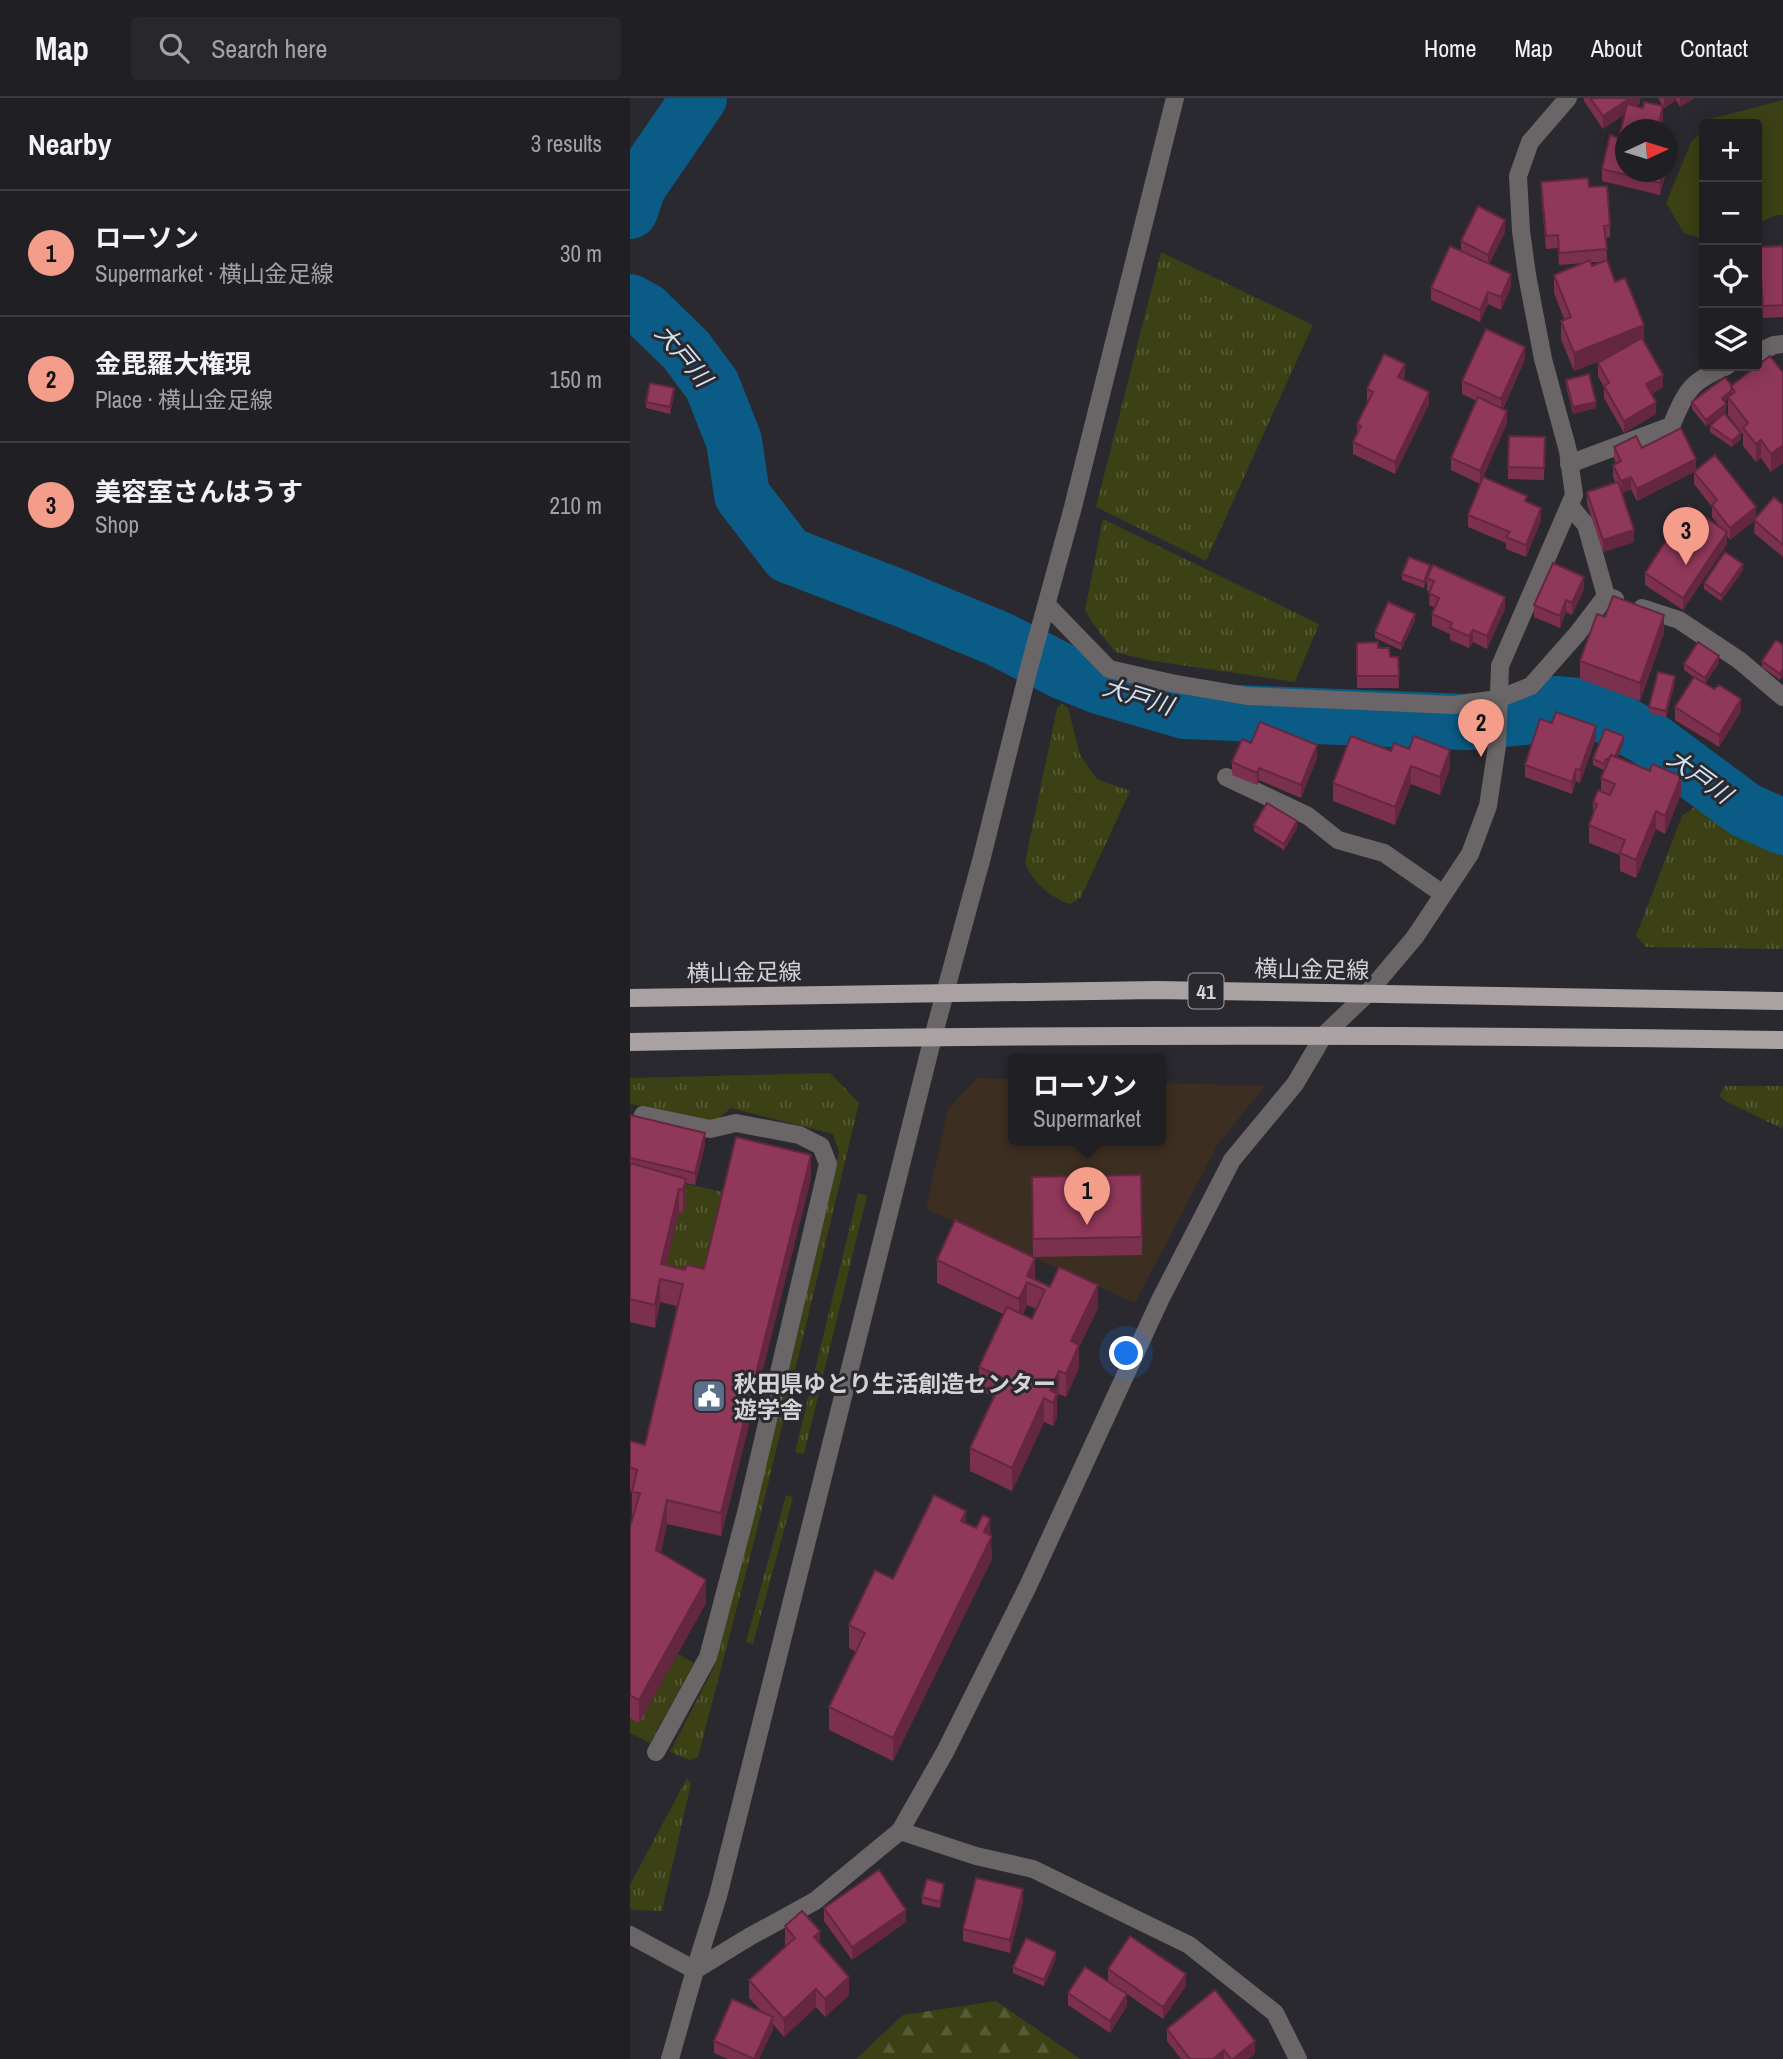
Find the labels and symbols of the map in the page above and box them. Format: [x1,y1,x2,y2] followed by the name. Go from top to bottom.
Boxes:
[1615,119,1678,182] north arrow
[649,317,721,395] water label: 大戸川
[1663,507,1709,565] pin: 3
[1099,670,1180,723] water label: 大戸川
[1458,699,1504,757] pin: 2
[1661,742,1741,812] water label: 大戸川
[1254,952,1370,986] street label: 横山金足線
[686,955,802,989] street label: 横山金足線
[1188,974,1224,1008] road number: 41
[1064,1167,1110,1225] pin: 1
[1109,1336,1143,1370] your location
[734,1368,1056,1425] place label: 秋田県ゆとり生活創造センター 遊学舎
[690,1377,728,1415] public building icon: 秋田県ゆとり生活創造センター 遊学舎

